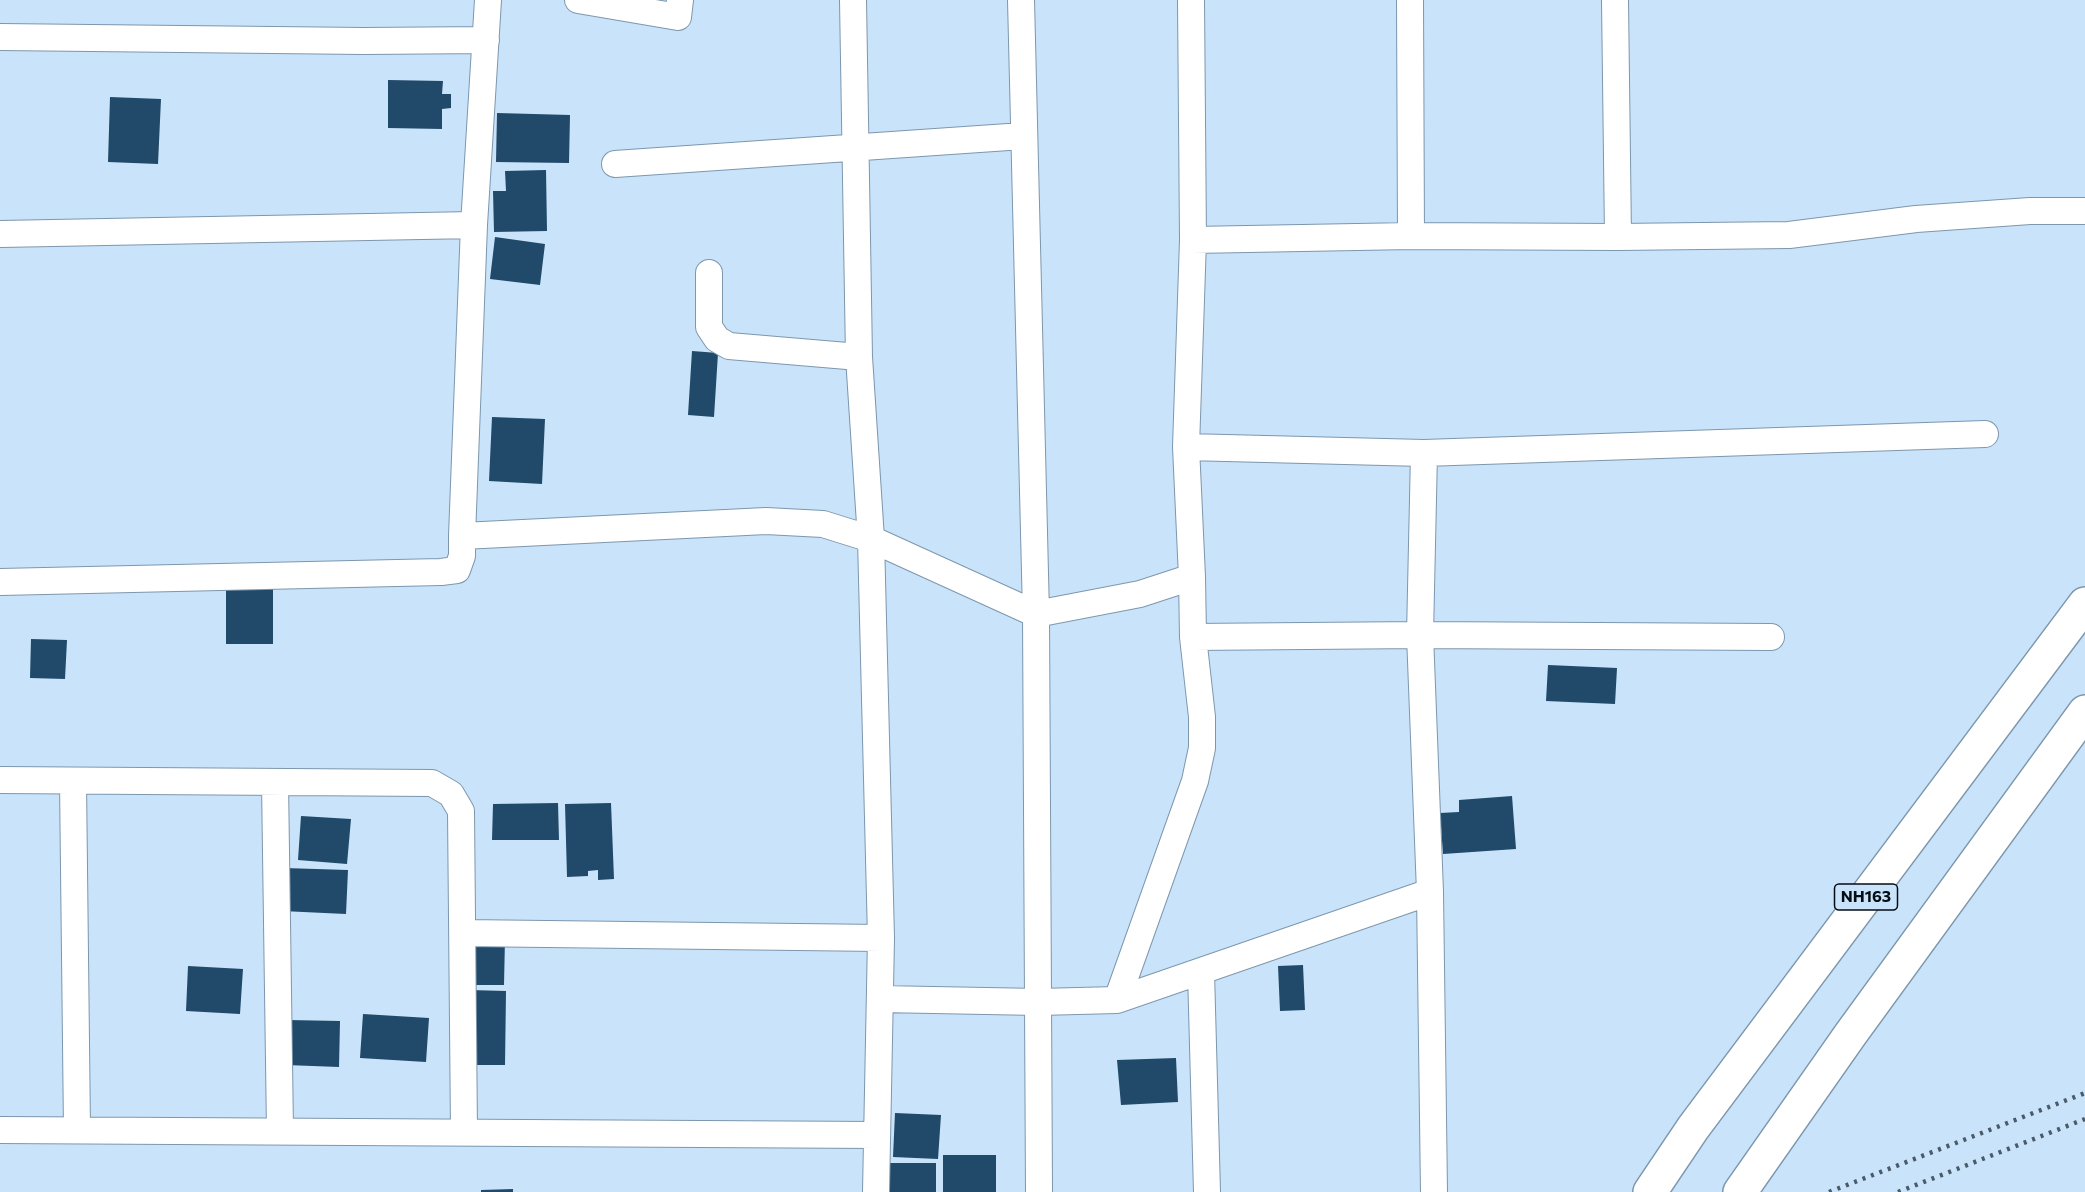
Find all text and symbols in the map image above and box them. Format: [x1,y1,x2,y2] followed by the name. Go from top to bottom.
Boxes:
[1834,884,1898,910] road number: NH163

